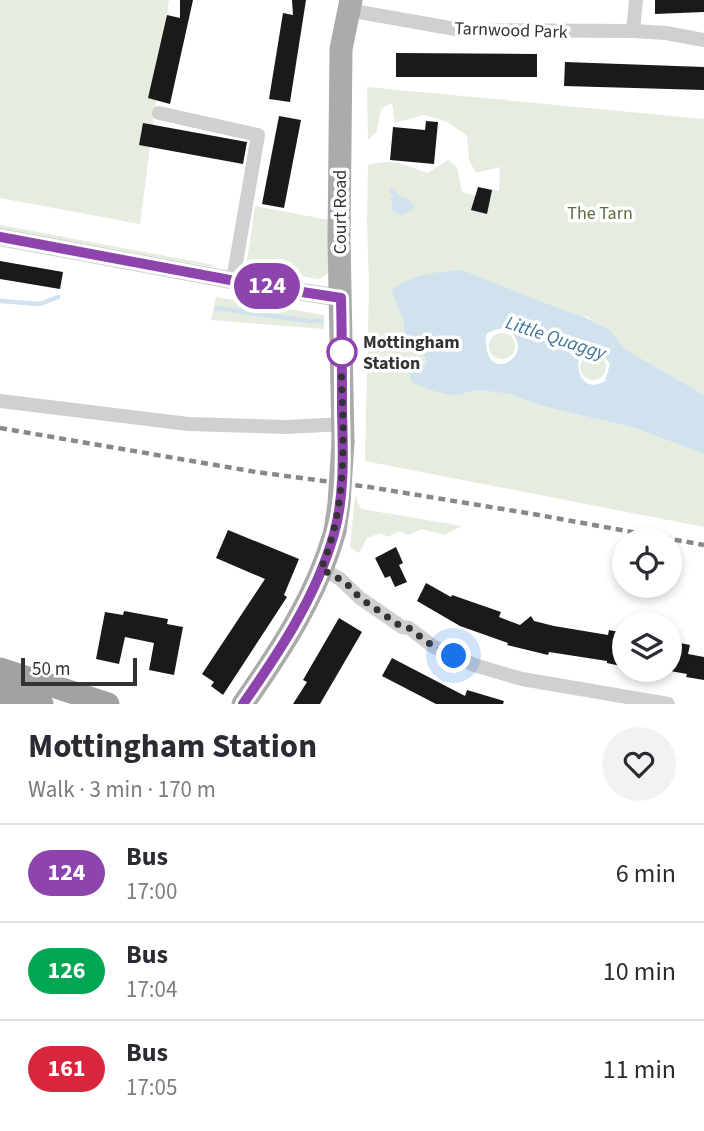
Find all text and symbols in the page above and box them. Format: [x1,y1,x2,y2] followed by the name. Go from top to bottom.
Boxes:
[454,16,568,45] street label: Tarnwood Park
[328,170,353,254] street label: Court Road
[567,201,633,226] park label: The Tarn
[227,263,307,309] line badge: 124
[248,268,286,303] text: 124
[502,310,611,368] water label: Little Quaggy
[363,330,460,376] place label: Mottingham Station
[327,337,357,367] marker: Mottingham Station
[612,528,682,682] map controls
[612,528,682,598] button: locate
[612,612,682,682] button: layers
[436,638,471,673] your location
[21,655,136,687] scale bar
[32,656,70,683] text: 50 m
[28,723,317,770] text: Mottingham Station
[602,727,676,801] button: heart
[28,773,216,806] text: Walk · 3 min · 170 m
[126,838,168,875] text: Bus
[47,855,86,890] text: 124
[616,855,676,892] text: 6 min
[126,875,177,908] text: 17:00
[126,936,168,973] text: Bus
[47,953,86,988] text: 126
[603,953,676,990] text: 10 min
[126,973,177,1006] text: 17:04
[126,1034,168,1071] text: Bus
[47,1051,86,1086] text: 161
[603,1051,676,1088] text: 11 min
[126,1071,177,1104] text: 17:05

